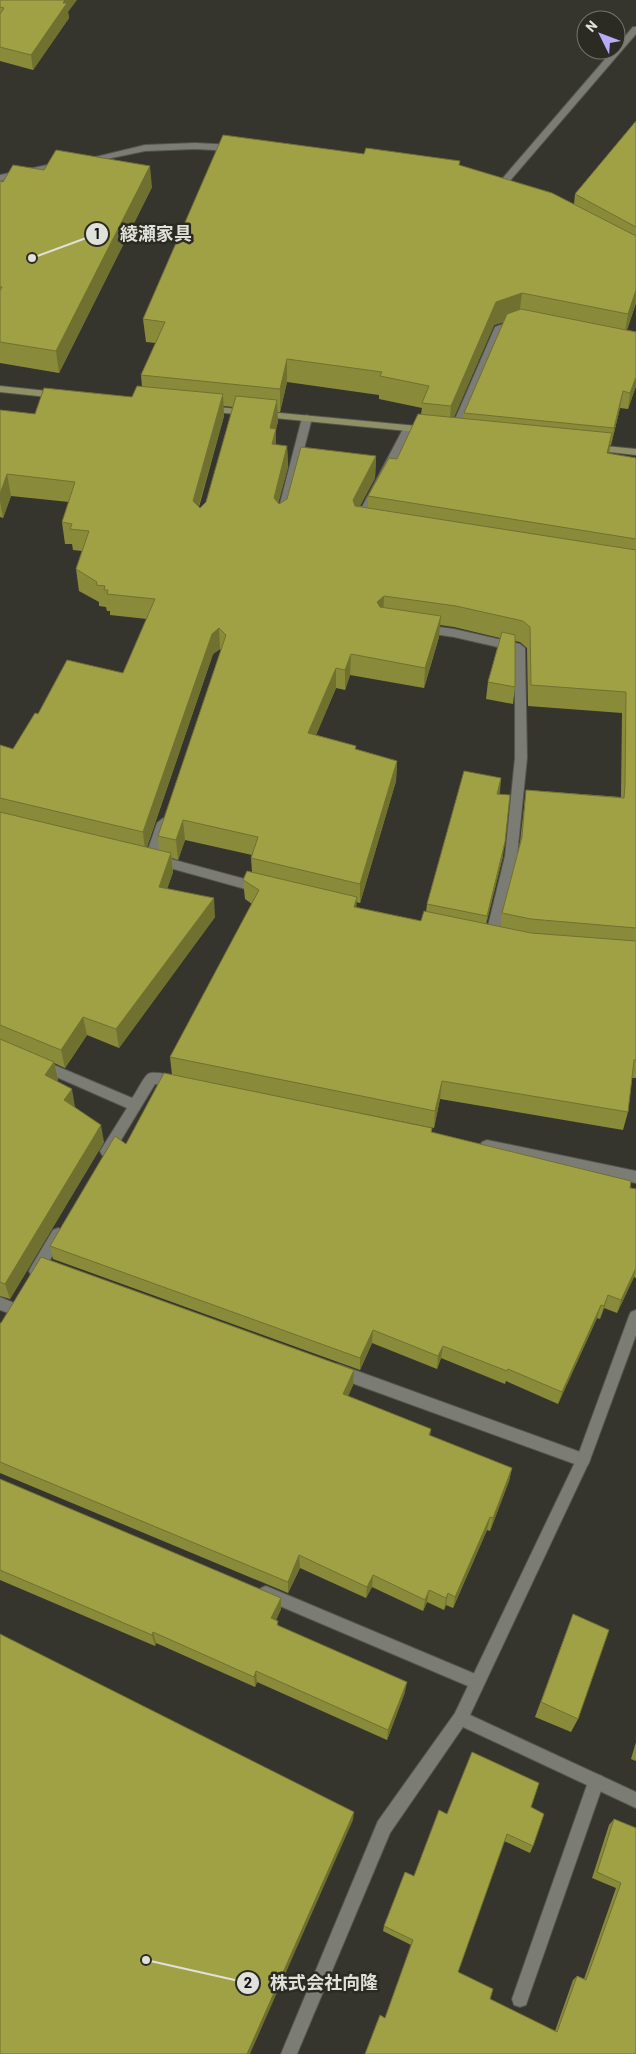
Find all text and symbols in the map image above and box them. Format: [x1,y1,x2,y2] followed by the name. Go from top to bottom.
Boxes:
[576,10,626,60] north arrow
[582,17,600,35] text: N
[85,218,202,251] callout: 綾瀬家具
[120,222,192,244] text: 綾瀬家具
[94,224,100,242] text: 1
[235,1967,388,2000] callout: 株式会社向隆
[270,1971,378,1993] text: 株式会社向隆
[244,1973,252,1991] text: 2

